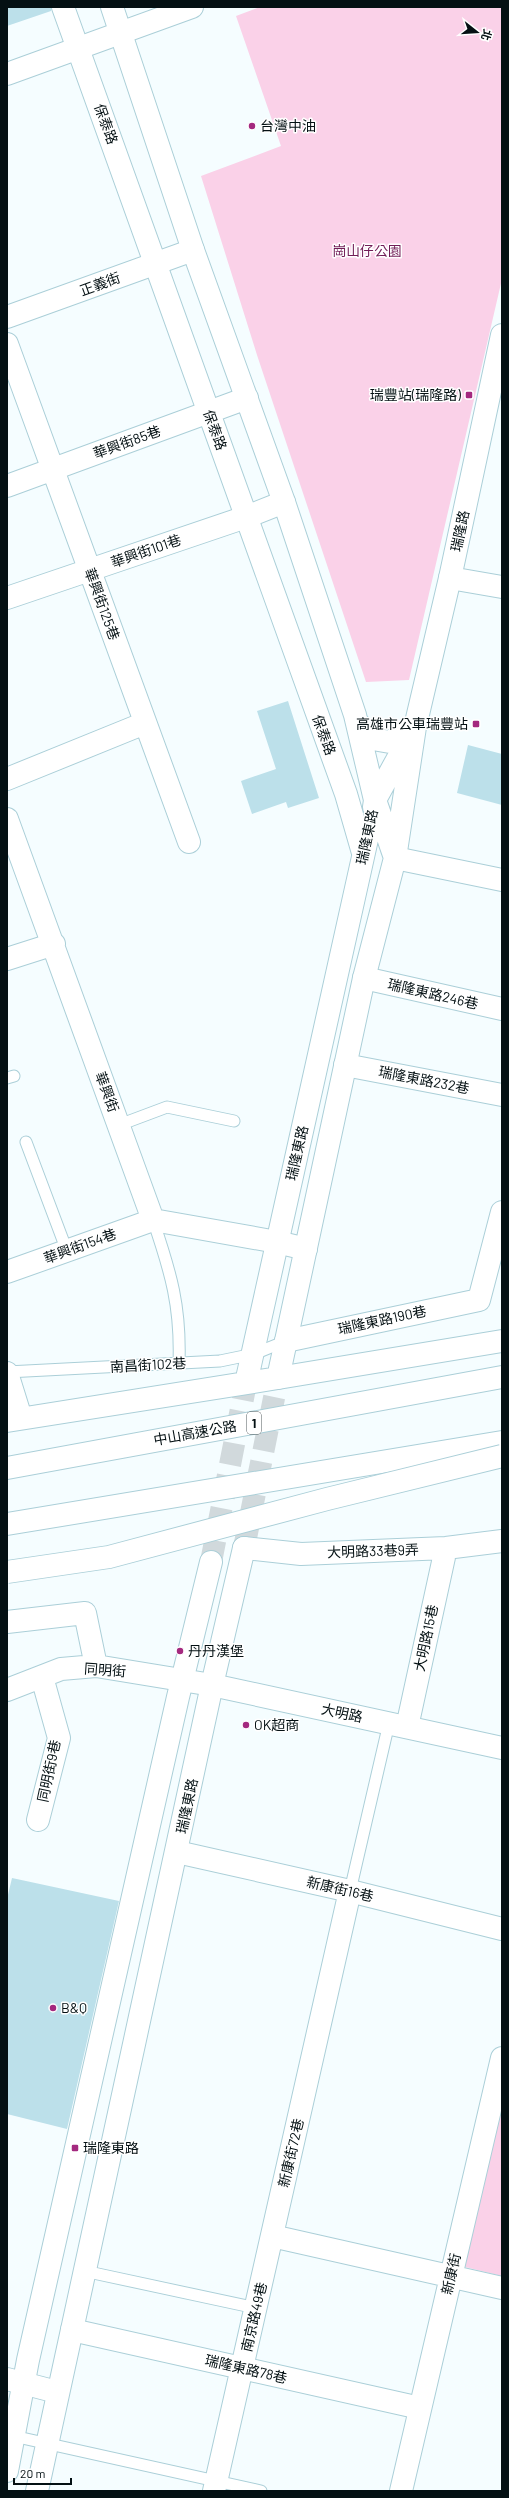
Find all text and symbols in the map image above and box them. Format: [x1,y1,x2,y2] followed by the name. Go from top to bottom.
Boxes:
[457,12,497,52] north arrow
[479,28,495,42] text: 北
[91,101,122,146] street label: 保泰路
[260,117,316,134] place label: 台灣中油
[247,121,257,131] marker: 台灣中油
[332,242,402,259] park label: 崗山仔公園
[77,268,122,299] street label: 正義街
[370,386,461,403] place label: 瑞豐站(瑞隆路)
[464,390,474,400] marker: 瑞豐站(瑞隆路)
[200,407,231,452] street label: 保泰路
[91,421,163,462] street label: 華興街85巷
[447,509,472,553] street label: 瑞隆路
[108,531,183,571] street label: 華興街101巷
[82,565,123,642] street label: 華興街125巷
[309,712,340,757] street label: 保泰路
[356,715,468,732] place label: 高雄市公車瑞豐站
[471,719,481,729] marker: 高雄市公車瑞豐站
[352,808,381,866] street label: 瑞隆東路
[386,975,480,1012] street label: 瑞隆東路246巷
[377,1062,471,1097] street label: 瑞隆東路232巷
[92,1069,123,1114] street label: 華興街
[282,1124,311,1182] street label: 瑞隆東路
[41,1225,118,1266] street label: 華興街154巷
[336,1302,428,1337] street label: 瑞隆東路190巷
[109,1354,187,1375] street label: 南昌街102巷
[247,1412,261,1434] road number: 1
[152,1417,238,1448] street label: 中山高速公路
[327,1540,419,1561] street label: 大明路33巷9弄
[410,1603,441,1673] street label: 大明路15巷
[188,1642,244,1659] place label: 丹丹漢堡
[175,1646,185,1656] marker: 丹丹漢堡
[83,1660,127,1679] street label: 同明街
[320,1700,364,1725] street label: 大明路
[254,1716,299,1733] place label: OK超商
[241,1720,251,1730] marker: OK超商
[34,1738,63,1804] street label: 同明街9巷
[172,1777,201,1835] street label: 瑞隆東路
[305,1873,375,1904] street label: 新康街16巷
[61,1999,87,2016] place label: B&Q
[48,2003,58,2013] marker: B&Q
[274,2117,307,2189] street label: 新康街72巷
[83,2139,139,2156] place label: 瑞隆東路
[70,2143,80,2153] marker: 瑞隆東路
[438,2252,464,2296] street label: 新康街
[237,2280,270,2353] street label: 南京路49巷
[203,2351,289,2386] street label: 瑞隆東路78巷
[14,2460,71,2486] scale bar
[20,2466,46,2480] text: 20 m

